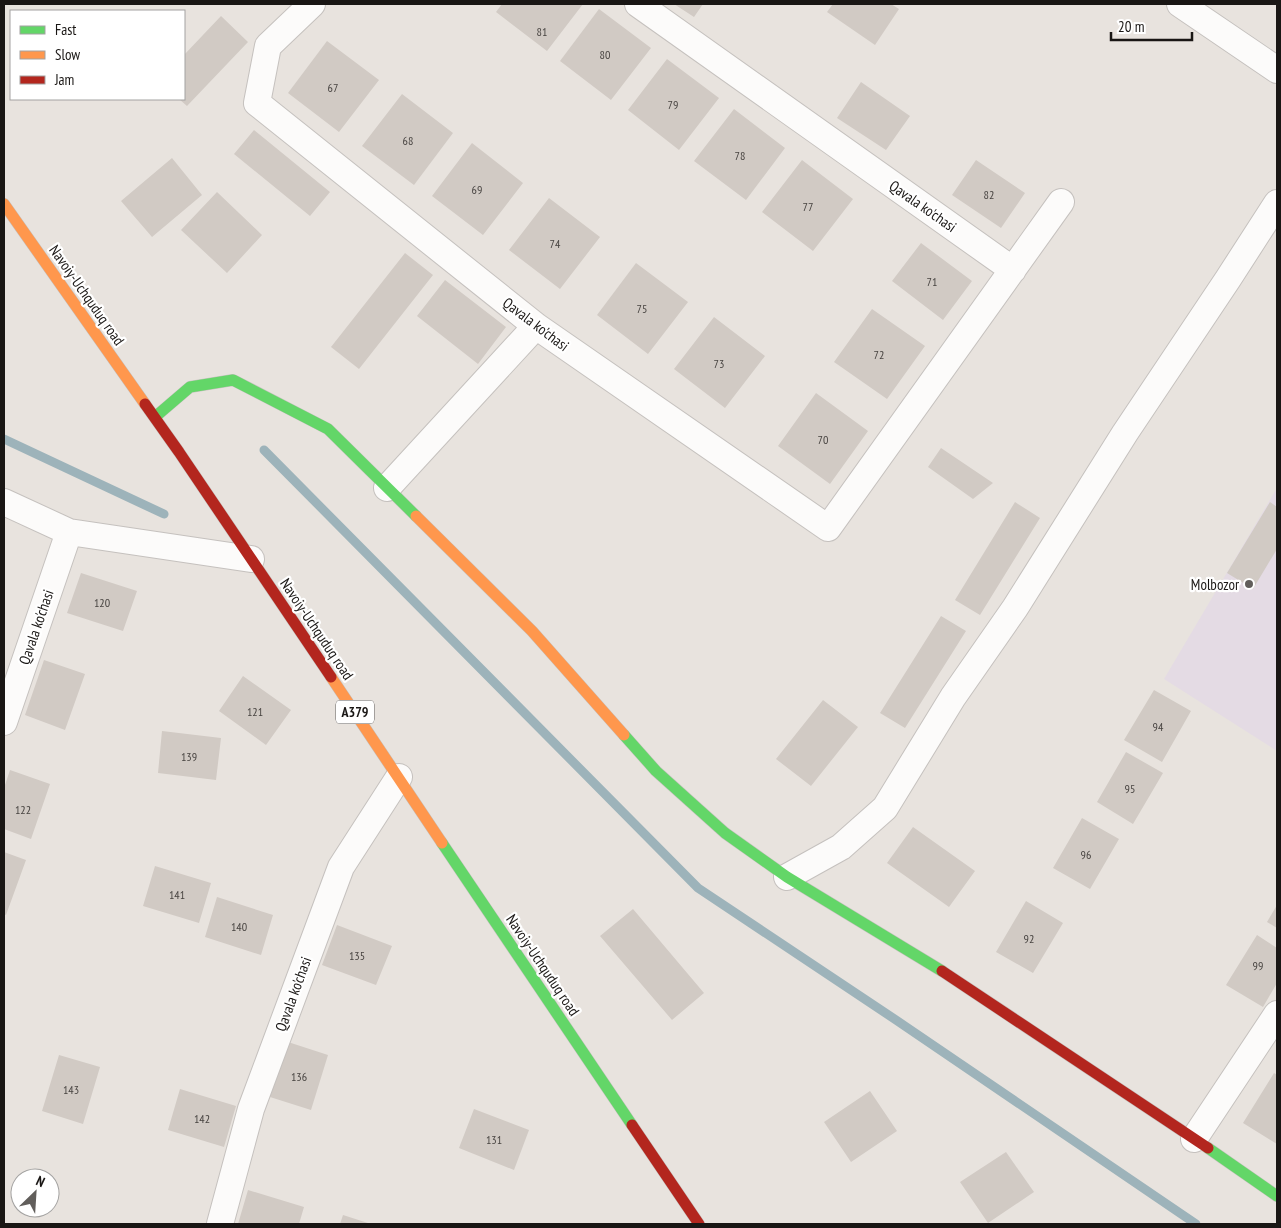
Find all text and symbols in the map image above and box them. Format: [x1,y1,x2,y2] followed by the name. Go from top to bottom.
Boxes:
[10,10,185,100] legend
[1111,10,1192,42] scale bar
[1118,17,1144,36] text: 20 m
[55,20,76,39] text: Fast
[537,24,547,39] house number: 81
[55,45,80,64] text: Slow
[600,47,610,62] house number: 80
[54,70,74,89] text: Jam
[328,80,338,95] house number: 67
[668,97,678,112] house number: 79
[403,133,413,148] house number: 68
[735,148,745,163] house number: 78
[886,176,960,236] street label: Qavala ko'chasi
[472,182,482,197] house number: 69
[984,187,994,202] house number: 82
[803,199,813,214] house number: 77
[550,236,561,251] house number: 74
[45,241,129,349] street label: Navoiy-Uchquduq road
[927,274,937,289] house number: 71
[499,293,573,355] street label: Qavala ko'chasi
[637,301,647,316] house number: 75
[874,347,884,362] house number: 72
[714,356,724,371] house number: 73
[818,432,828,447] house number: 70
[276,575,358,683] street label: Navoiy-Uchquduq road
[1191,575,1240,594] place label: Molbozor
[1243,578,1255,590] marker: Molbozor
[14,587,58,667] street label: Qavala ko'chasi
[94,595,110,610] house number: 120
[336,700,374,724] road number: A379
[247,704,263,719] house number: 121
[1153,719,1164,734] house number: 94
[181,749,197,764] house number: 139
[1125,781,1135,796] house number: 95
[15,802,31,817] house number: 122
[1081,847,1091,862] house number: 96
[169,887,185,902] house number: 141
[502,911,584,1019] street label: Navoiy-Uchquduq road
[231,919,247,934] house number: 140
[1024,931,1034,946] house number: 92
[349,948,365,963] house number: 135
[271,954,315,1034] street label: Qavala ko'chasi
[1253,958,1263,973] house number: 99
[291,1069,307,1084] house number: 136
[63,1082,79,1097] house number: 143
[194,1111,210,1126] house number: 142
[486,1132,502,1147] house number: 131
[10,1168,60,1218] north arrow
[33,1171,48,1191] text: N

